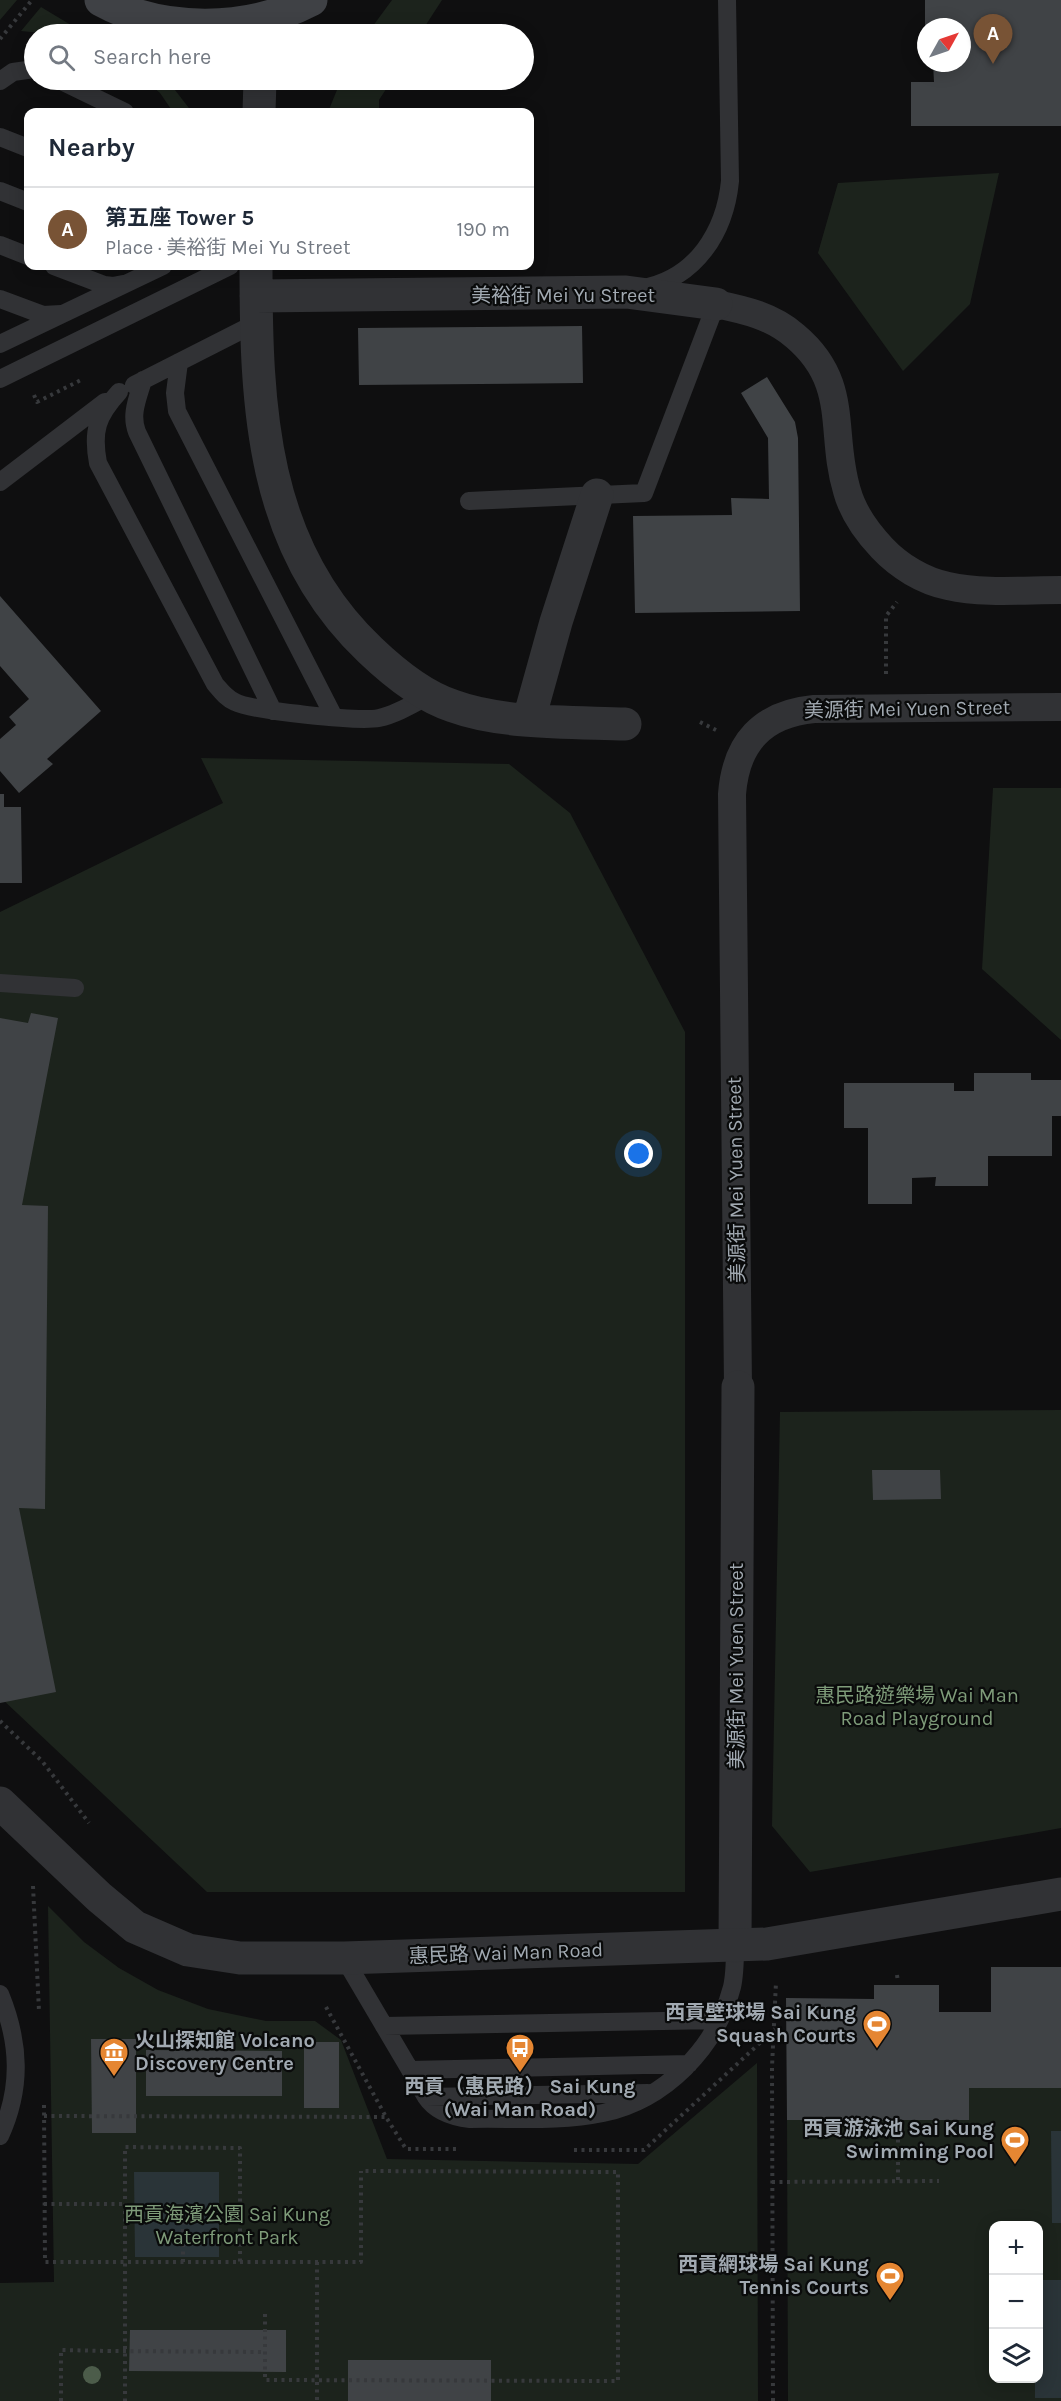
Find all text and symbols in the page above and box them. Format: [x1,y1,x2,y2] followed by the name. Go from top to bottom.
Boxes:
[974,14,1012,64] pin: A
[917,18,971,72] north arrow
[24,24,534,90] search box
[45,41,78,74] icon: search
[93,44,211,70] text: Search here
[48,132,135,163] text: Nearby
[105,205,254,231] text: 第五座 Tower 5
[61,218,74,241] text: A
[456,218,510,241] text: 190 m
[105,236,350,259] text: Place · 美裕街 Mei Yu Street
[471,284,656,307] street label: 美裕街 Mei Yu Street
[804,696,1011,722] street label: 美源街 Mei Yuen Street
[723,1076,749,1283] street label: 美源街 Mei Yuen Street
[624,1139,653,1168] your location
[725,1562,748,1769] street label: 美源街 Mei Yuen Street
[815,1684,1019,1730] park label: 惠民路遊樂場 Wai Man Road Playground
[408,1938,604,1968] street label: 惠民路 Wai Man Road
[665,2001,856,2047] place label: 西貢壁球場 Sai Kung Squash Courts
[861,2008,893,2050] sports icon: 西貢壁球場 Sai Kung Squash Courts
[135,2029,315,2075] place label: 火山探知館 Volcano Discovery Centre
[504,2032,536,2074] bus stop icon: 西貢（惠民路） Sai Kung (Wai Man Road)
[98,2036,130,2078] museum icon: 火山探知館 Volcano Discovery Centre
[405,2075,636,2121] place label: 西貢（惠民路） Sai Kung (Wai Man Road)
[803,2117,994,2163] place label: 西貢游泳池 Sai Kung Swimming Pool
[999,2124,1031,2166] sports icon: 西貢游泳池 Sai Kung Swimming Pool
[124,2203,330,2249] park label: 西貢海濱公園 Sai Kung Waterfront Park
[989,2221,1043,2383] map controls
[989,2221,1043,2275] button: +
[678,2253,869,2299] place label: 西貢網球場 Sai Kung Tennis Courts
[874,2260,906,2302] sports icon: 西貢網球場 Sai Kung Tennis Courts
[989,2275,1043,2329] button: −
[989,2329,1043,2383] button: layers

